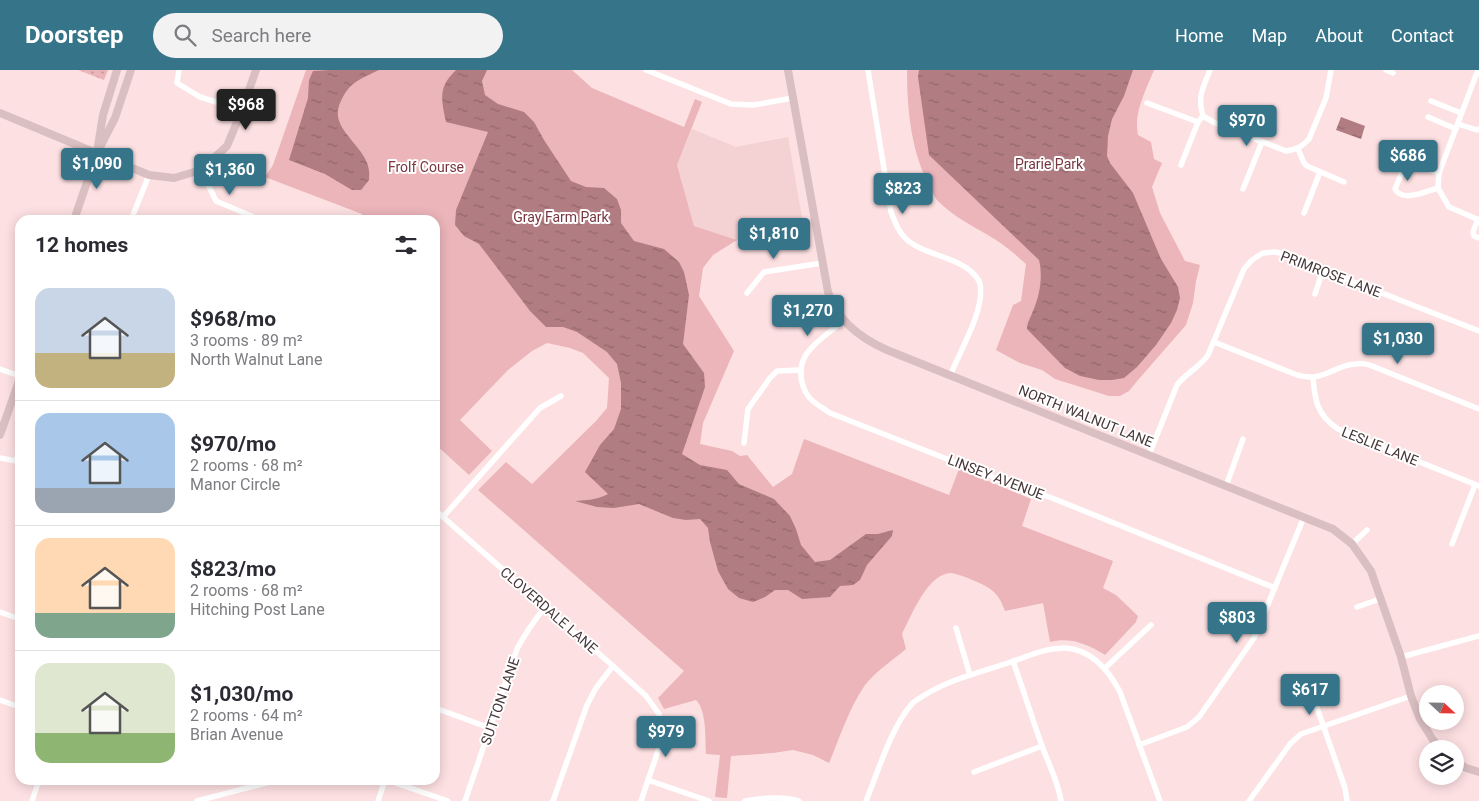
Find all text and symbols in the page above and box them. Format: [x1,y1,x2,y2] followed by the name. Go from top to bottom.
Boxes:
[153,13,503,58] search box
[25,21,123,49] text: Doorstep
[171,21,199,49] icon: search
[211,24,311,47] text: Search here
[1175,25,1224,46] text: Home
[1252,25,1287,46] text: Map
[1315,25,1363,46] text: About
[1391,25,1454,46] text: Contact
[216,88,276,131] pin: $968
[228,95,264,114] text: $968
[1217,104,1277,147] pin: $970
[1229,111,1265,130] text: $970
[1378,140,1438,182] pin: $686
[1390,146,1426,165] text: $686
[56,148,138,190] pin: $1,090
[72,154,122,173] text: $1,090
[189,154,271,196] pin: $1,360
[1015,156,1084,172] park label: Prarie Park
[388,159,464,175] park label: Frolf Course
[205,160,255,179] text: $1,360
[873,172,933,215] pin: $823
[885,179,921,198] text: $823
[513,209,610,225] park label: Gray Farm Park
[733,218,815,260] pin: $1,810
[749,224,799,243] text: $1,810
[392,231,420,259] icon: filters
[35,233,128,257] text: 12 homes
[1279,247,1383,301] street label: PRIMROSE LANE
[767,294,849,337] pin: $1,270
[783,301,833,320] text: $1,270
[190,307,276,331] text: $968/mo
[75,308,135,368] icon: home
[1357,322,1439,365] pin: $1,030
[1373,329,1423,348] text: $1,030
[190,331,303,350] text: 3 rooms · 89 m²
[190,350,322,369] text: North Walnut Lane
[1016,382,1156,450] street label: NORTH WALNUT LANE
[1339,423,1421,469] street label: LESLIE LANE
[190,432,276,456] text: $970/mo
[75,433,135,493] icon: home
[946,451,1046,503] street label: LINSEY AVENUE
[190,456,303,475] text: 2 rooms · 68 m²
[190,475,280,494] text: Manor Circle
[190,557,276,581] text: $823/mo
[75,558,135,618] icon: home
[497,564,601,656] street label: CLOVERDALE LANE
[190,581,303,600] text: 2 rooms · 68 m²
[190,600,325,619] text: Hitching Post Lane
[1207,602,1267,644] pin: $803
[1219,608,1255,627] text: $803
[477,655,523,747] street label: SUTTON LANE
[1280,674,1340,716] pin: $617
[1292,680,1328,699] text: $617
[190,682,293,706] text: $1,030/mo
[75,683,135,743] icon: home
[1419,685,1464,730] north arrow
[1419,685,1464,785] map controls
[190,706,303,725] text: 2 rooms · 64 m²
[636,716,696,758] pin: $979
[648,722,684,741] text: $979
[190,725,283,744] text: Brian Avenue
[1419,740,1464,785] button: layers

